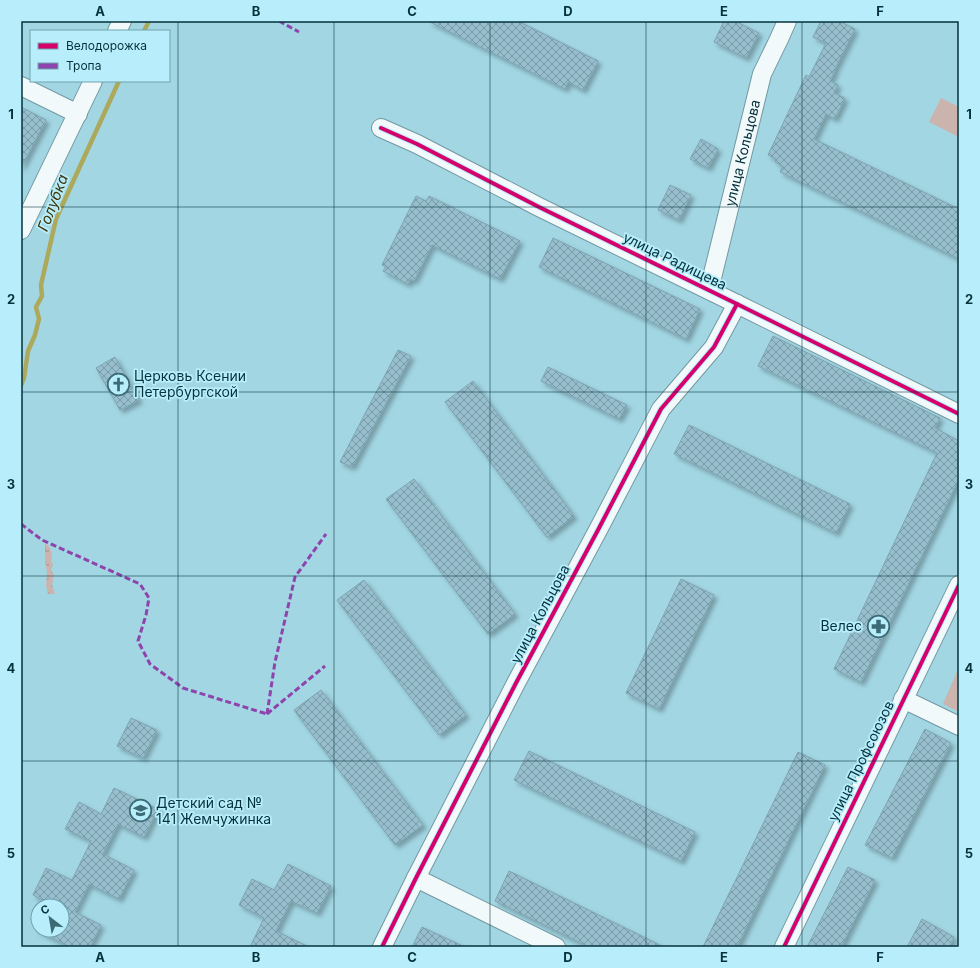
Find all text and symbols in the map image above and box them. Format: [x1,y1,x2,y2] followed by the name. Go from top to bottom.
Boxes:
[95,3,105,19] text: A
[252,3,261,19] text: B
[407,3,417,19] text: C
[563,3,573,19] text: D
[720,3,728,19] text: E
[876,3,884,19] text: F
[30,30,170,82] legend
[66,38,147,53] text: Велодорожка
[66,58,101,73] text: Тропа
[721,98,763,208] street label: улица Кольцова
[8,106,14,122] text: 1
[966,106,972,122] text: 1
[33,172,72,234] water label: Голубка
[621,228,730,293] street label: улица Радищева
[7,291,15,307] text: 2
[965,291,973,307] text: 2
[134,367,246,400] place label: Церковь Ксении Петербургской
[105,371,131,397] church icon: Церковь Ксении Петербургской
[7,476,15,492] text: 3
[965,476,973,492] text: 3
[506,561,573,666] street label: улица Кольцова
[865,613,891,639] pharmacy icon: Велес
[820,617,862,634] place label: Велес
[7,660,16,676] text: 4
[965,660,974,676] text: 4
[824,698,897,824] street label: улица Профсоюзов
[156,794,271,827] place label: Детский сад № 141 Жемчужинка
[127,798,153,824] school or university icon: Детский сад № 141 Жемчужинка
[7,845,15,861] text: 5
[965,845,973,861] text: 5
[30,898,70,938] north arrow
[38,901,52,918] text: С
[95,949,105,965] text: A
[252,949,261,965] text: B
[407,949,417,965] text: C
[563,949,573,965] text: D
[720,949,728,965] text: E
[876,949,884,965] text: F

